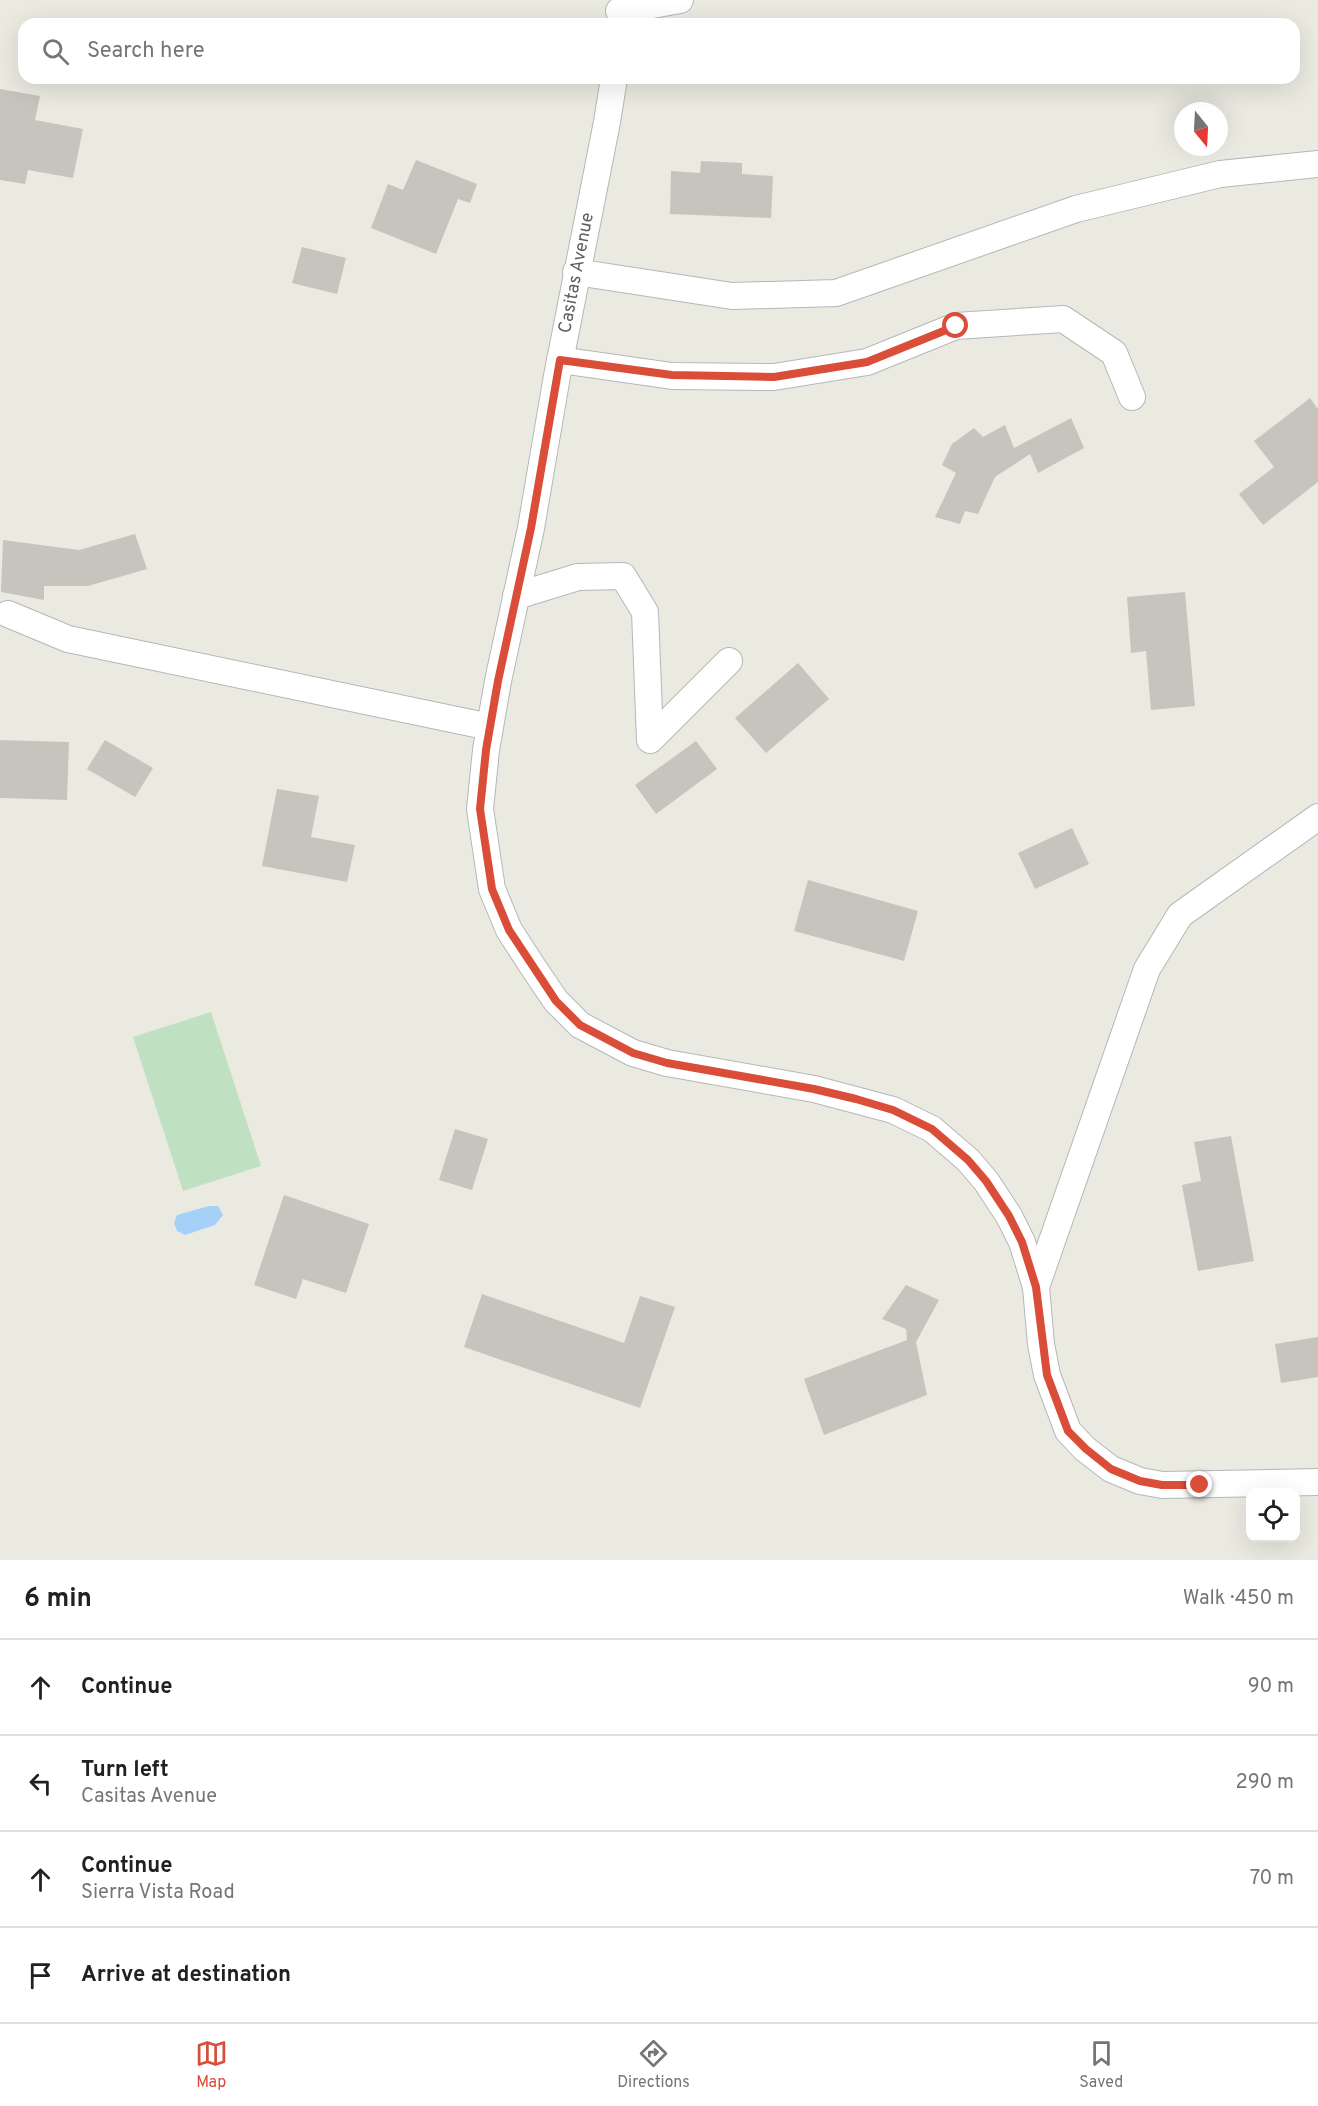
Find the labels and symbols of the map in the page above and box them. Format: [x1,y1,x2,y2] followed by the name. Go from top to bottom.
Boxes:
[1174,102,1228,156] north arrow
[554,211,600,335] street label: Casitas Avenue
[942,312,968,338] route start
[1186,1471,1212,1497] route end

